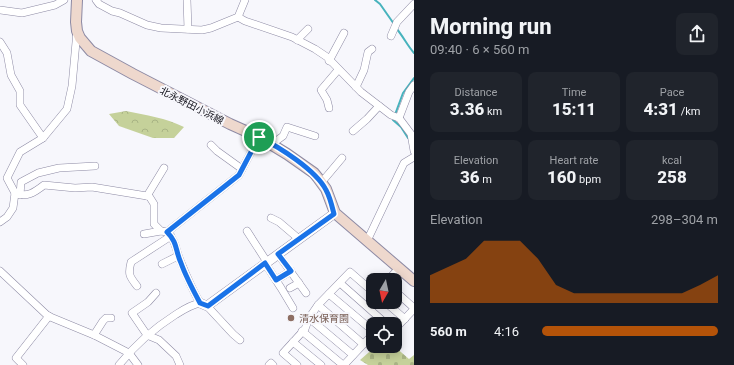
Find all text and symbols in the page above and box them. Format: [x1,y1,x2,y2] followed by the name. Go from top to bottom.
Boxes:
[676,13,718,55] button: share
[430,14,552,39] text: Morning run
[430,42,529,57] text: 09:40 · 6 × 560 m
[158,85,225,126] street label: 北永野田小浜線
[455,86,497,99] text: Distance
[562,86,586,99] text: Time
[660,86,684,99] text: Pace
[450,99,484,119] text: 3.36
[552,99,596,119] text: 15:11
[644,99,678,119] text: 4:31
[484,105,502,118] text: km
[678,105,700,118] text: /km
[242,120,276,154] pin
[248,126,270,148] icon: arrive
[454,154,498,167] text: Elevation
[550,154,598,167] text: Heart rate
[662,154,682,167] text: kcal
[460,167,480,187] text: 36
[547,167,576,187] text: 160
[657,167,687,187] text: 258
[480,173,492,186] text: m
[576,173,601,186] text: bpm
[430,212,483,227] text: Elevation
[651,212,718,227] text: 298–304 m
[366,273,402,309] north arrow
[366,273,402,353] map controls
[286,313,296,323] marker: 清水保育園
[299,313,349,324] place label: 清水保育園
[366,317,402,353] button: locate
[430,324,467,339] text: 560 m
[494,324,519,339] text: 4:16

